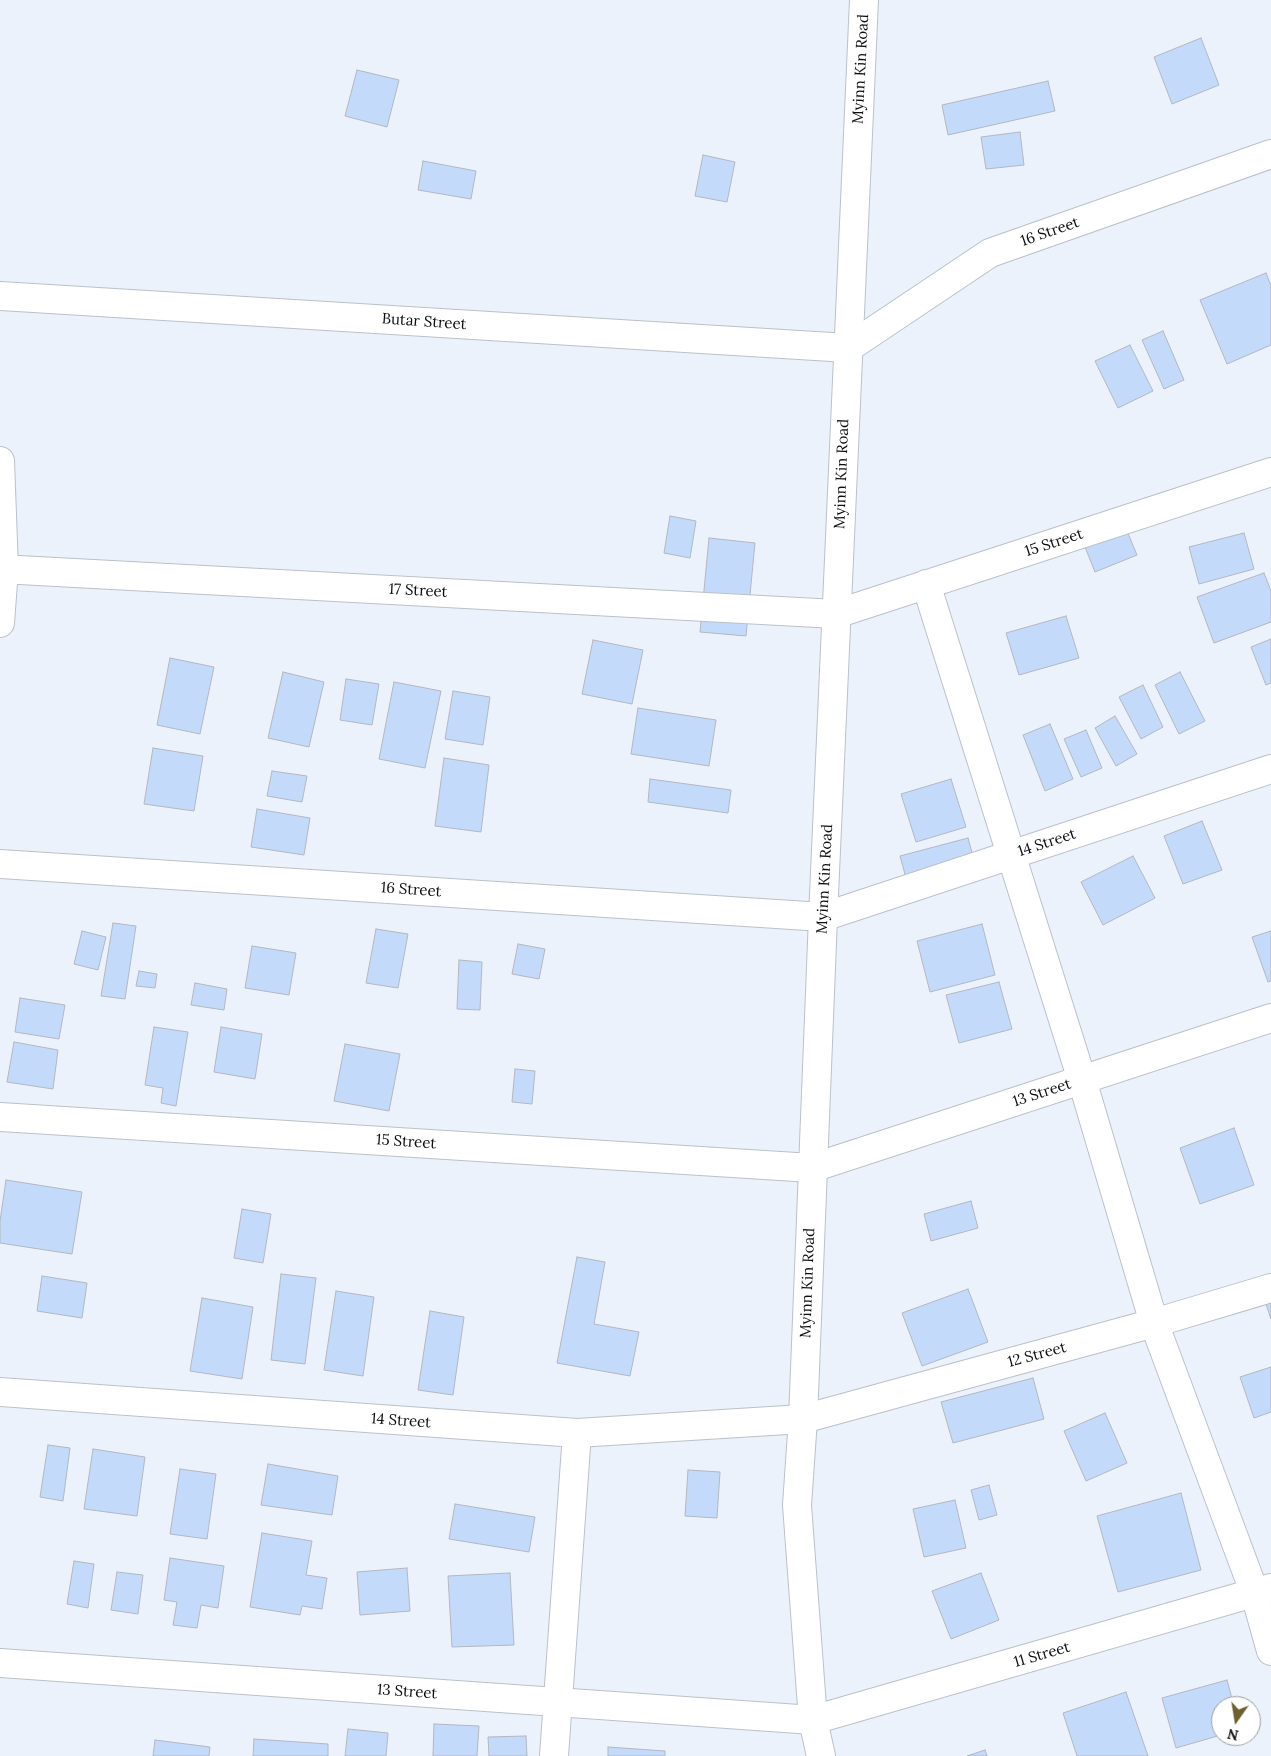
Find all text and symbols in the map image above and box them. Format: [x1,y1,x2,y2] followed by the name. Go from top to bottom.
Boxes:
[849,14,873,124] street label: Myinn Kin Road
[1018,214,1082,250] street label: 16 Street
[381,310,467,334] street label: Butar Street
[831,419,853,529] street label: Myinn Kin Road
[1023,525,1085,561] street label: 15 Street
[388,580,448,602] street label: 17 Street
[813,824,837,934] street label: Myinn Kin Road
[1016,825,1078,861] street label: 14 Street
[380,879,442,901] street label: 16 Street
[1011,1075,1073,1111] street label: 13 Street
[375,1131,437,1153] street label: 15 Street
[797,1228,819,1338] street label: Myinn Kin Road
[1006,1339,1068,1371] street label: 12 Street
[370,1410,432,1432] street label: 14 Street
[1012,1638,1072,1672] street label: 11 Street
[376,1681,438,1703] street label: 13 Street
[1211,1696,1261,1746] north arrow
[1226,1725,1240,1745] text: N

